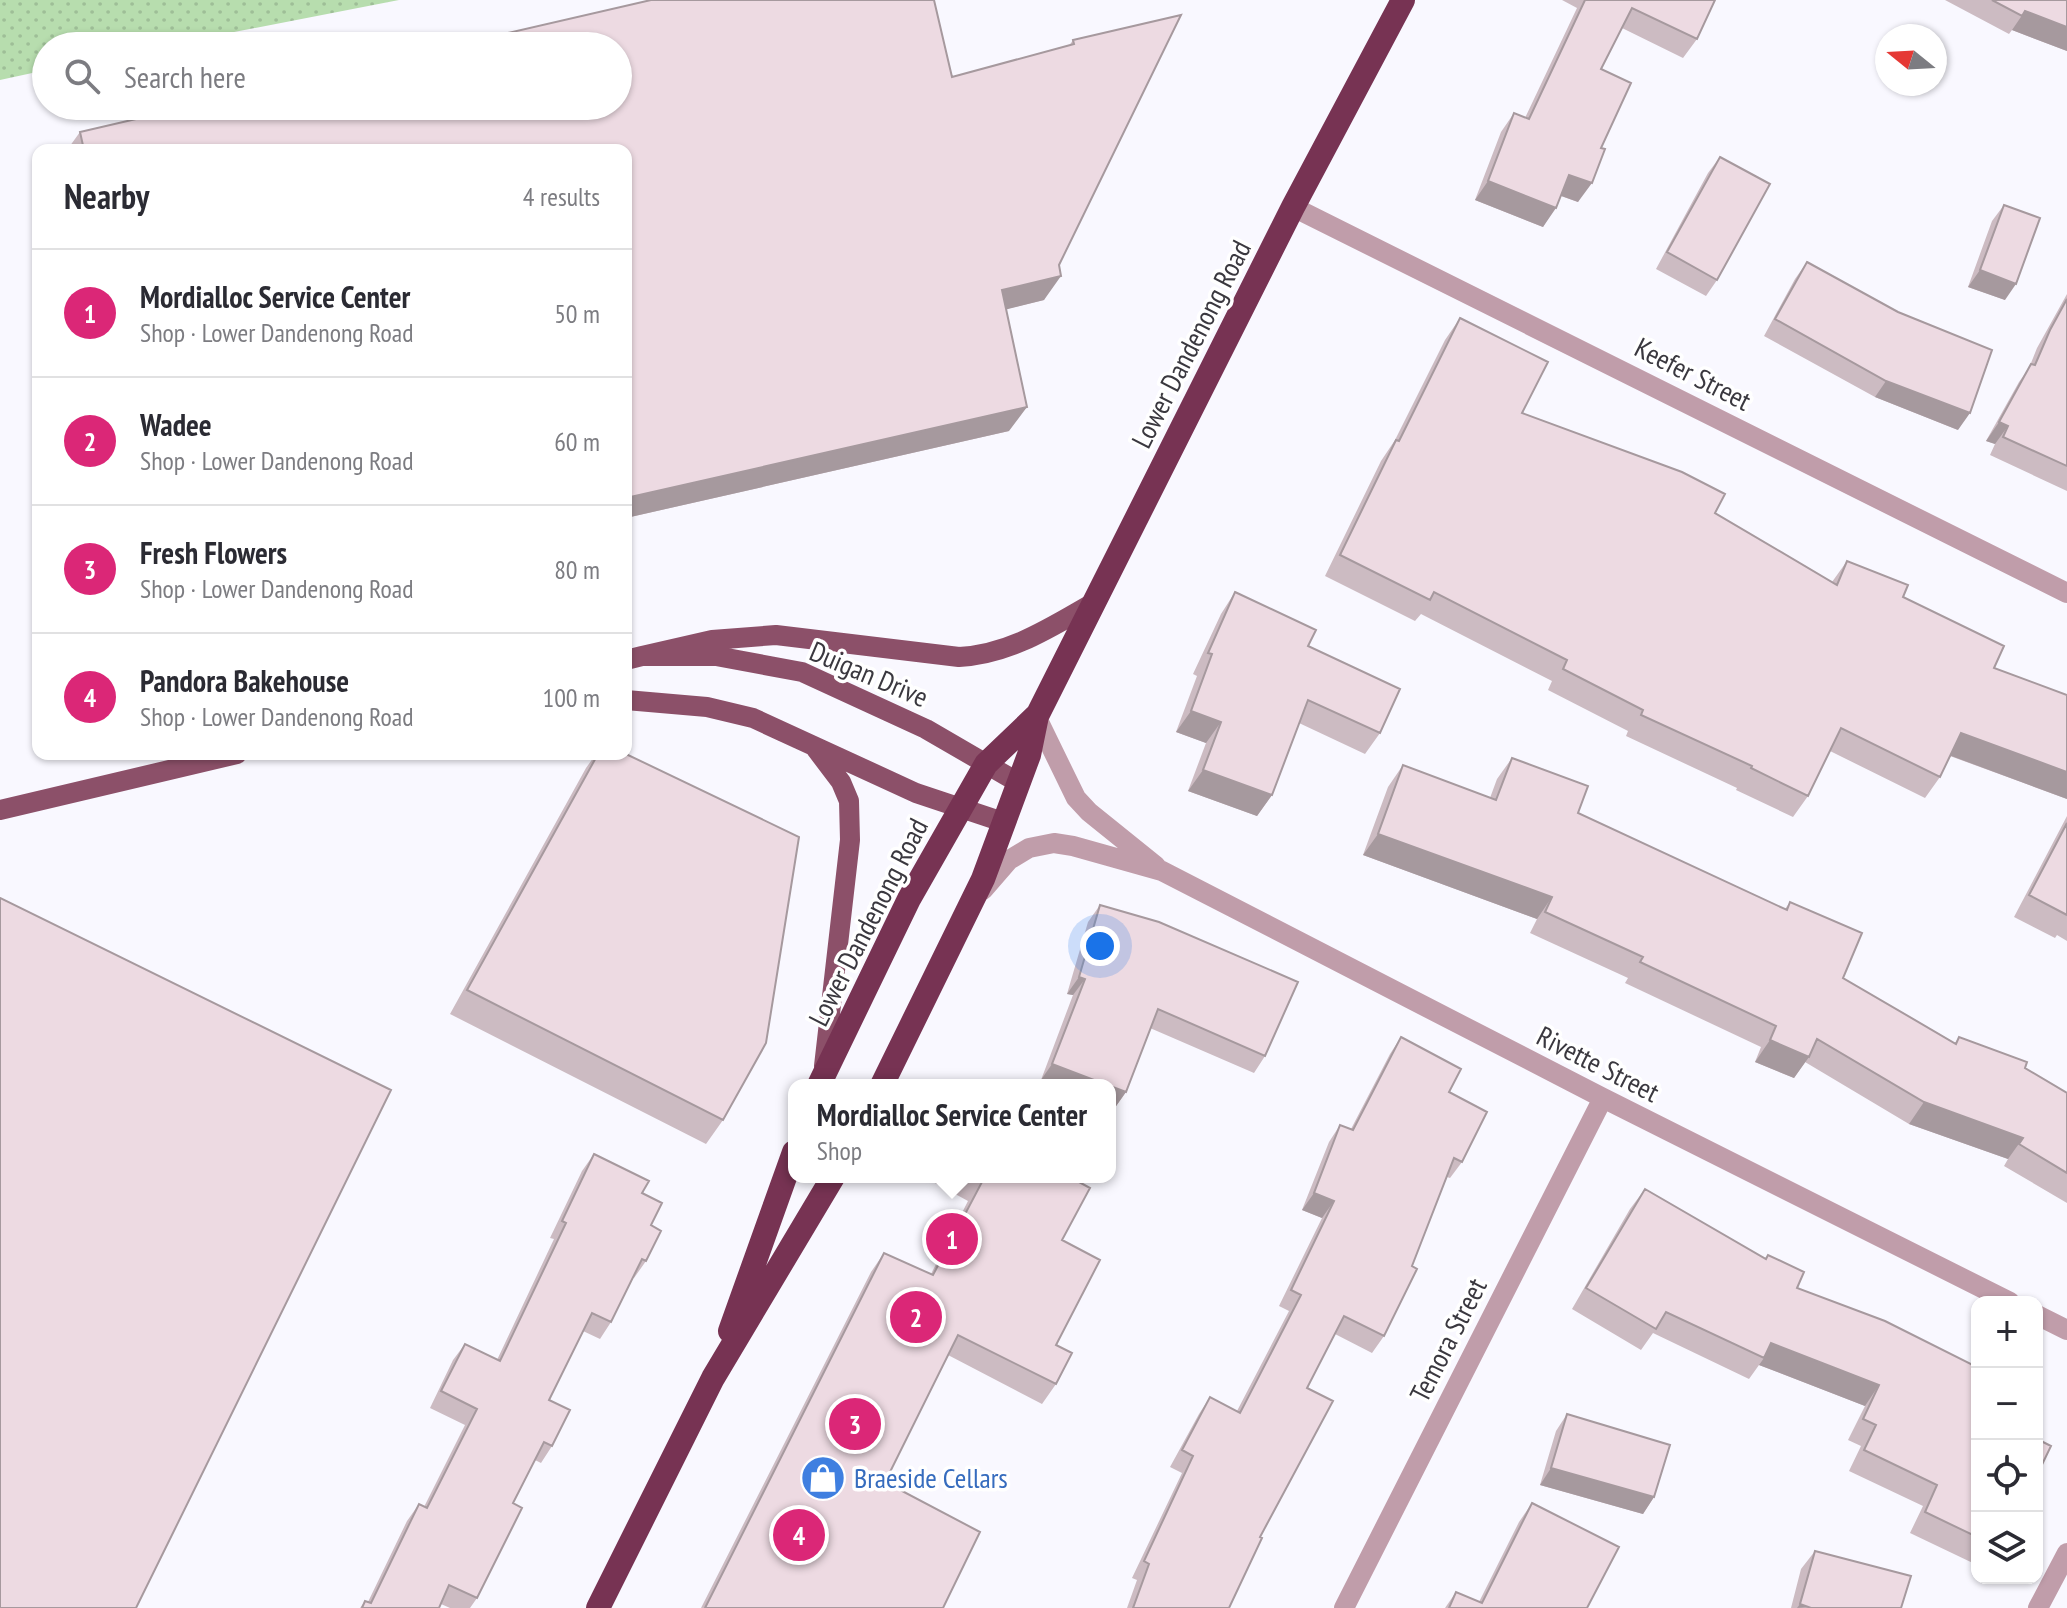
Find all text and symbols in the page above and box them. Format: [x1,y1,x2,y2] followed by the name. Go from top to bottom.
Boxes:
[1875,24,1947,96] north arrow
[32,32,632,120] search box
[60,54,104,98] icon: search
[124,57,246,96] text: Search here
[64,174,149,218] text: Nearby
[523,180,600,213] text: 4 results
[1122,234,1259,454] street label: Lower Dandenong Road
[140,277,410,316] text: Mordialloc Service Center
[84,297,96,330] text: 1
[554,297,600,330] text: 50 m
[140,316,413,349] text: Shop · Lower Dandenong Road
[1629,329,1758,419] street label: Keefer Street
[140,405,212,444] text: Wadee
[84,425,96,458] text: 2
[554,425,600,458] text: 60 m
[140,444,413,477] text: Shop · Lower Dandenong Road
[140,533,287,572] text: Fresh Flowers
[84,553,96,586] text: 3
[554,553,600,586] text: 80 m
[140,572,413,605] text: Shop · Lower Dandenong Road
[804,632,934,715] street label: Duigan Drive
[140,661,349,700] text: Pandora Bakehouse
[84,681,96,714] text: 4
[542,681,600,714] text: 100 m
[140,700,413,733] text: Shop · Lower Dandenong Road
[799,812,936,1032] street label: Lower Dandenong Road
[1080,926,1120,966] your location
[1531,1017,1666,1110] street label: Rivette Street
[788,1079,1116,1183] popup
[817,1095,1087,1134] text: Mordialloc Service Center
[817,1134,862,1167] text: Shop
[926,1209,978,1269] pin: 1
[1401,1271,1495,1408] street label: Temora Street
[890,1287,942,1347] pin: 2
[1971,1296,2043,1584] map controls
[1971,1296,2043,1368] button: +
[1971,1368,2043,1440] button: −
[829,1394,881,1454] pin: 3
[1971,1440,2043,1512] button: locate
[799,1454,847,1502] shop icon: Braeside Cellars
[854,1459,1008,1496] place label: Braeside Cellars
[773,1505,825,1565] pin: 4
[1971,1512,2043,1584] button: layers

